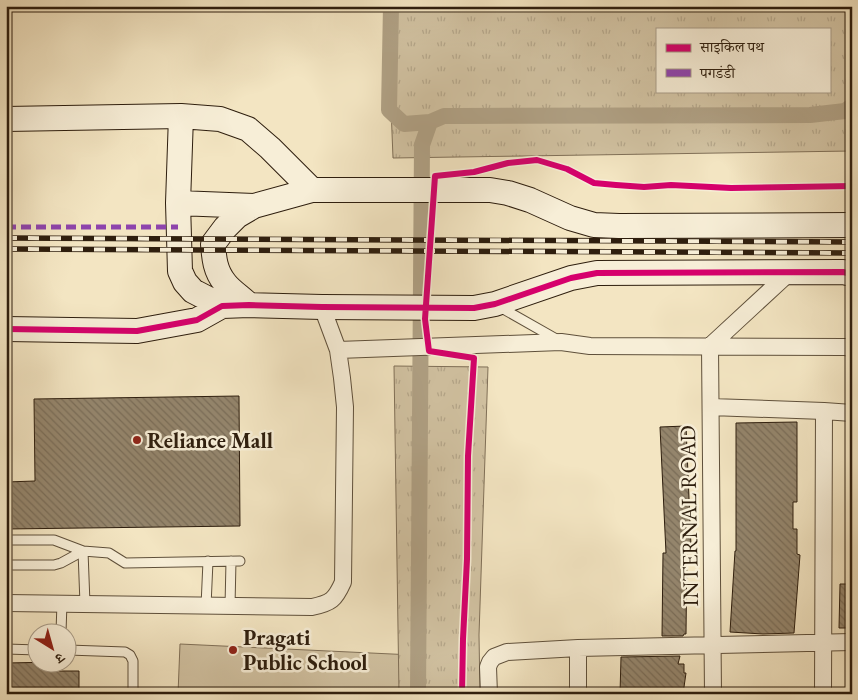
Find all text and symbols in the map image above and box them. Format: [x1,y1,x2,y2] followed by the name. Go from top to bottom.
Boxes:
[656,28,830,92] legend
[699,37,765,56] text: साइकिल पथ
[699,63,736,82] text: पगडंडी
[673,425,705,607] street label: INTERNAL ROAD
[147,426,273,455] place label: Reliance Mall
[131,434,143,446] marker: Reliance Mall
[28,622,78,672] north arrow
[243,623,367,677] place label: Pragati Public School
[227,644,239,656] marker: Pragati Public School
[51,648,69,668] text: उ

